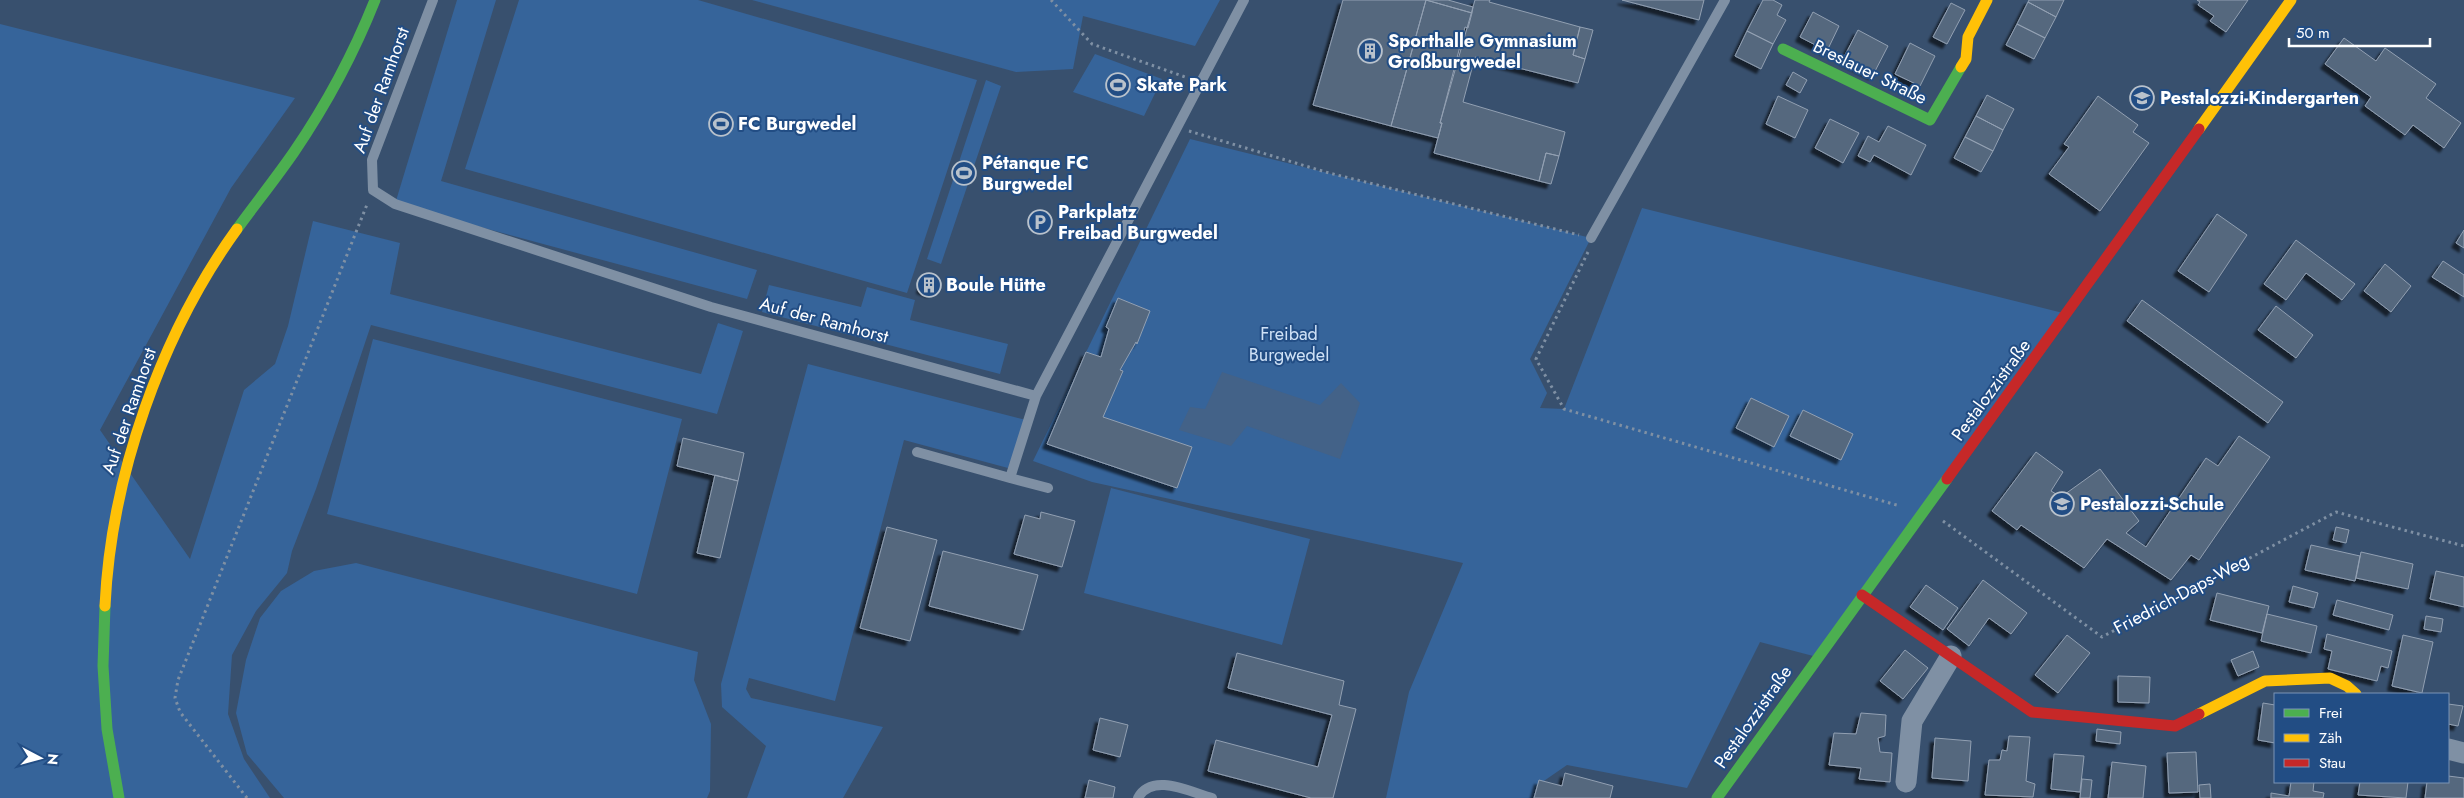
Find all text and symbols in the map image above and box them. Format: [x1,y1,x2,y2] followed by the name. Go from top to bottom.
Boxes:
[2289,15,2430,47] scale bar
[2296,22,2330,44] text: 50 m
[346,23,416,157] street label: Auf der Ramhorst
[1388,28,1577,75] place label: Sporthalle Gymnasium Großburgwedel
[1809,33,1931,111] street label: Breslauer Straße
[1357,38,1383,64] building icon: Sporthalle Gymnasium Großburgwedel
[1105,72,1131,98] sports icon: Skate Park
[1136,72,1228,98] place label: Skate Park
[2129,85,2155,111] school or university icon: Pestalozzi-Kindergarten
[2160,85,2359,111] place label: Pestalozzi-Kindergarten
[708,111,734,137] sports icon: FC Burgwedel
[738,111,856,137] place label: FC Burgwedel
[982,150,1089,197] place label: Pétanque FC Burgwedel
[951,160,977,186] sports icon: Pétanque FC Burgwedel
[1058,199,1218,246] place label: Parkplatz Freibad Burgwedel
[1027,209,1053,235] parking icon: Parkplatz Freibad Burgwedel
[916,272,942,298] building icon: Boule Hütte
[946,272,1046,298] place label: Boule Hütte
[757,290,892,350] street label: Auf der Ramhorst
[1249,321,1329,368] park label: Freibad Burgwedel
[1945,334,2037,446] street label: Pestalozzistraße
[95,344,163,478] street label: Auf der Ramhorst
[2049,491,2075,517] school or university icon: Pestalozzi-Schule
[2080,491,2224,517] place label: Pestalozzi-Schule
[2109,547,2253,641] street label: Friedrich-Daps-Weg
[1708,660,1798,774] street label: Pestalozzistraße
[2274,693,2449,783] legend
[2319,702,2343,724] text: Frei
[2319,727,2342,749] text: Zäh
[15,733,65,783] north arrow
[2319,752,2346,774] text: Stau
[42,753,63,766] text: N

